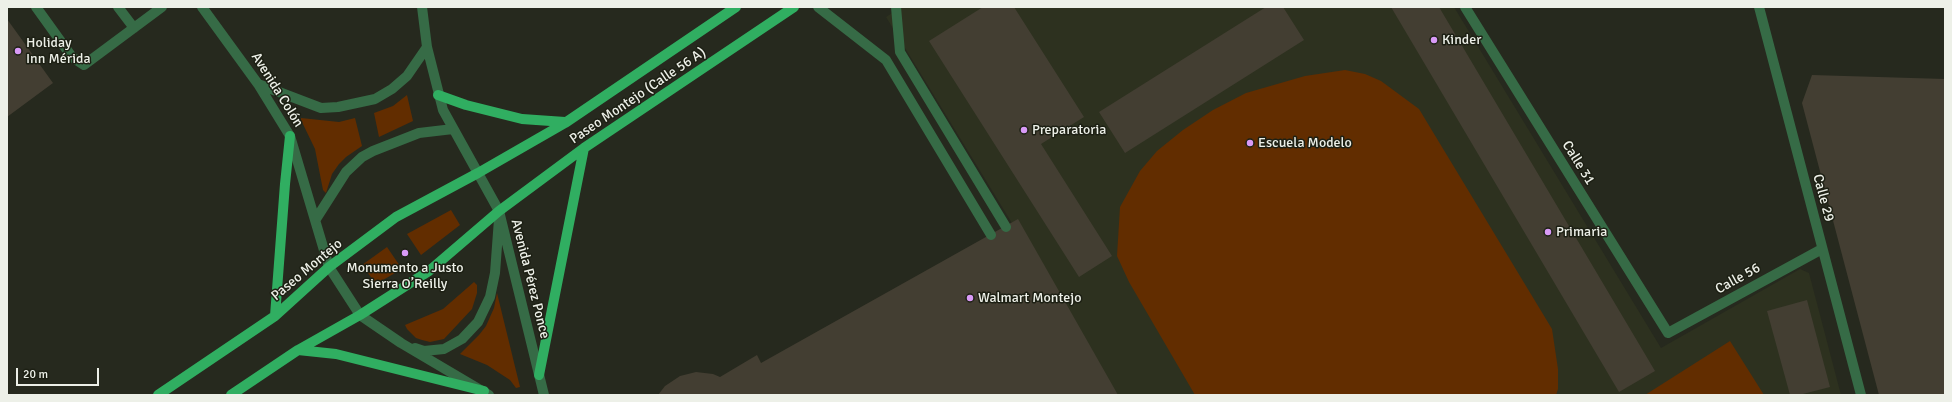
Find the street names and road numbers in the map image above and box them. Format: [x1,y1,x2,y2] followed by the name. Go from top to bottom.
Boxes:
[567,44,709,148] street label: Paseo Montejo (Calle 56 A)
[247,49,307,131] street label: Avenida Colón
[1558,138,1598,188] street label: Calle 31
[1809,172,1837,224] street label: Calle 29
[507,218,553,340] street label: Avenida Pérez Ponce
[268,235,346,305] street label: Paseo Montejo
[1713,260,1763,298] street label: Calle 56

